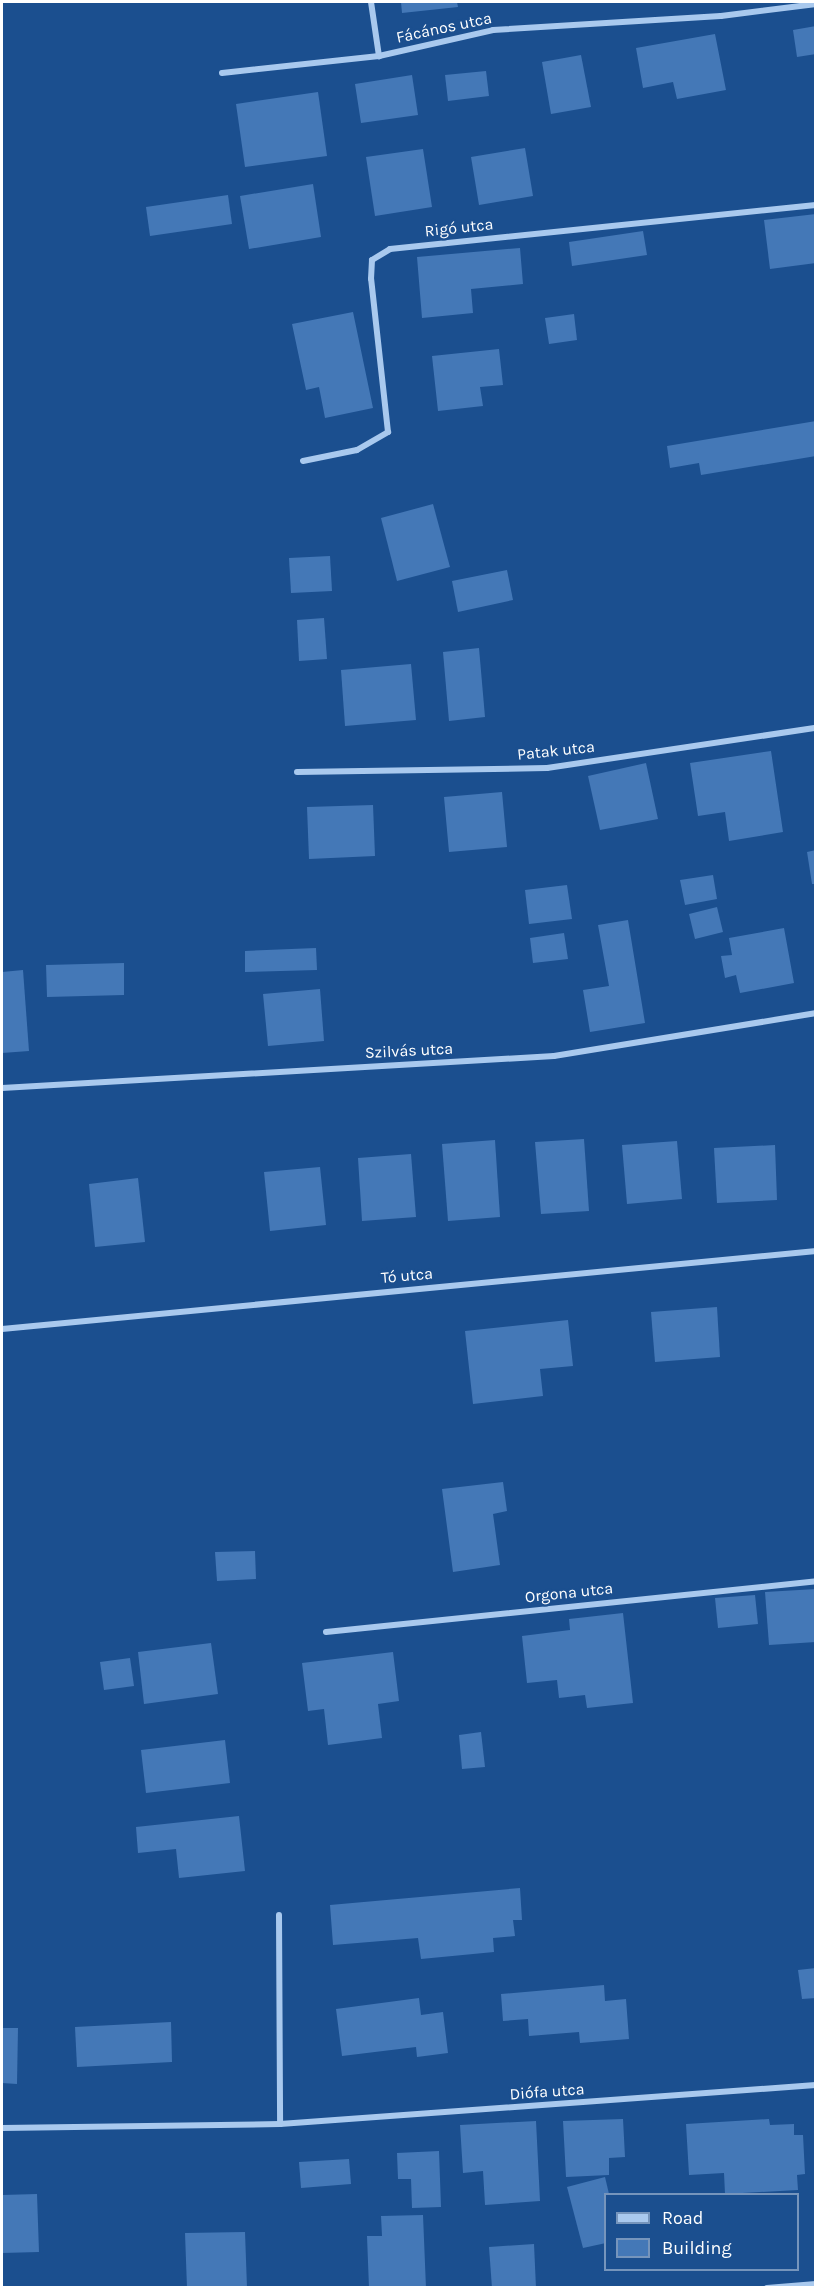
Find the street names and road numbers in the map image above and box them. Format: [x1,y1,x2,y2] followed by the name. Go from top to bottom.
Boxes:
[394,9,494,47] street label: Fácános utca
[424,215,494,241] street label: Rigó utca
[516,737,596,765] street label: Patak utca
[364,1039,454,1063] street label: Szilvás utca
[380,1264,434,1288] street label: Tó utca
[524,1579,614,1607] street label: Orgona utca
[509,2080,585,2104] street label: Diófa utca

